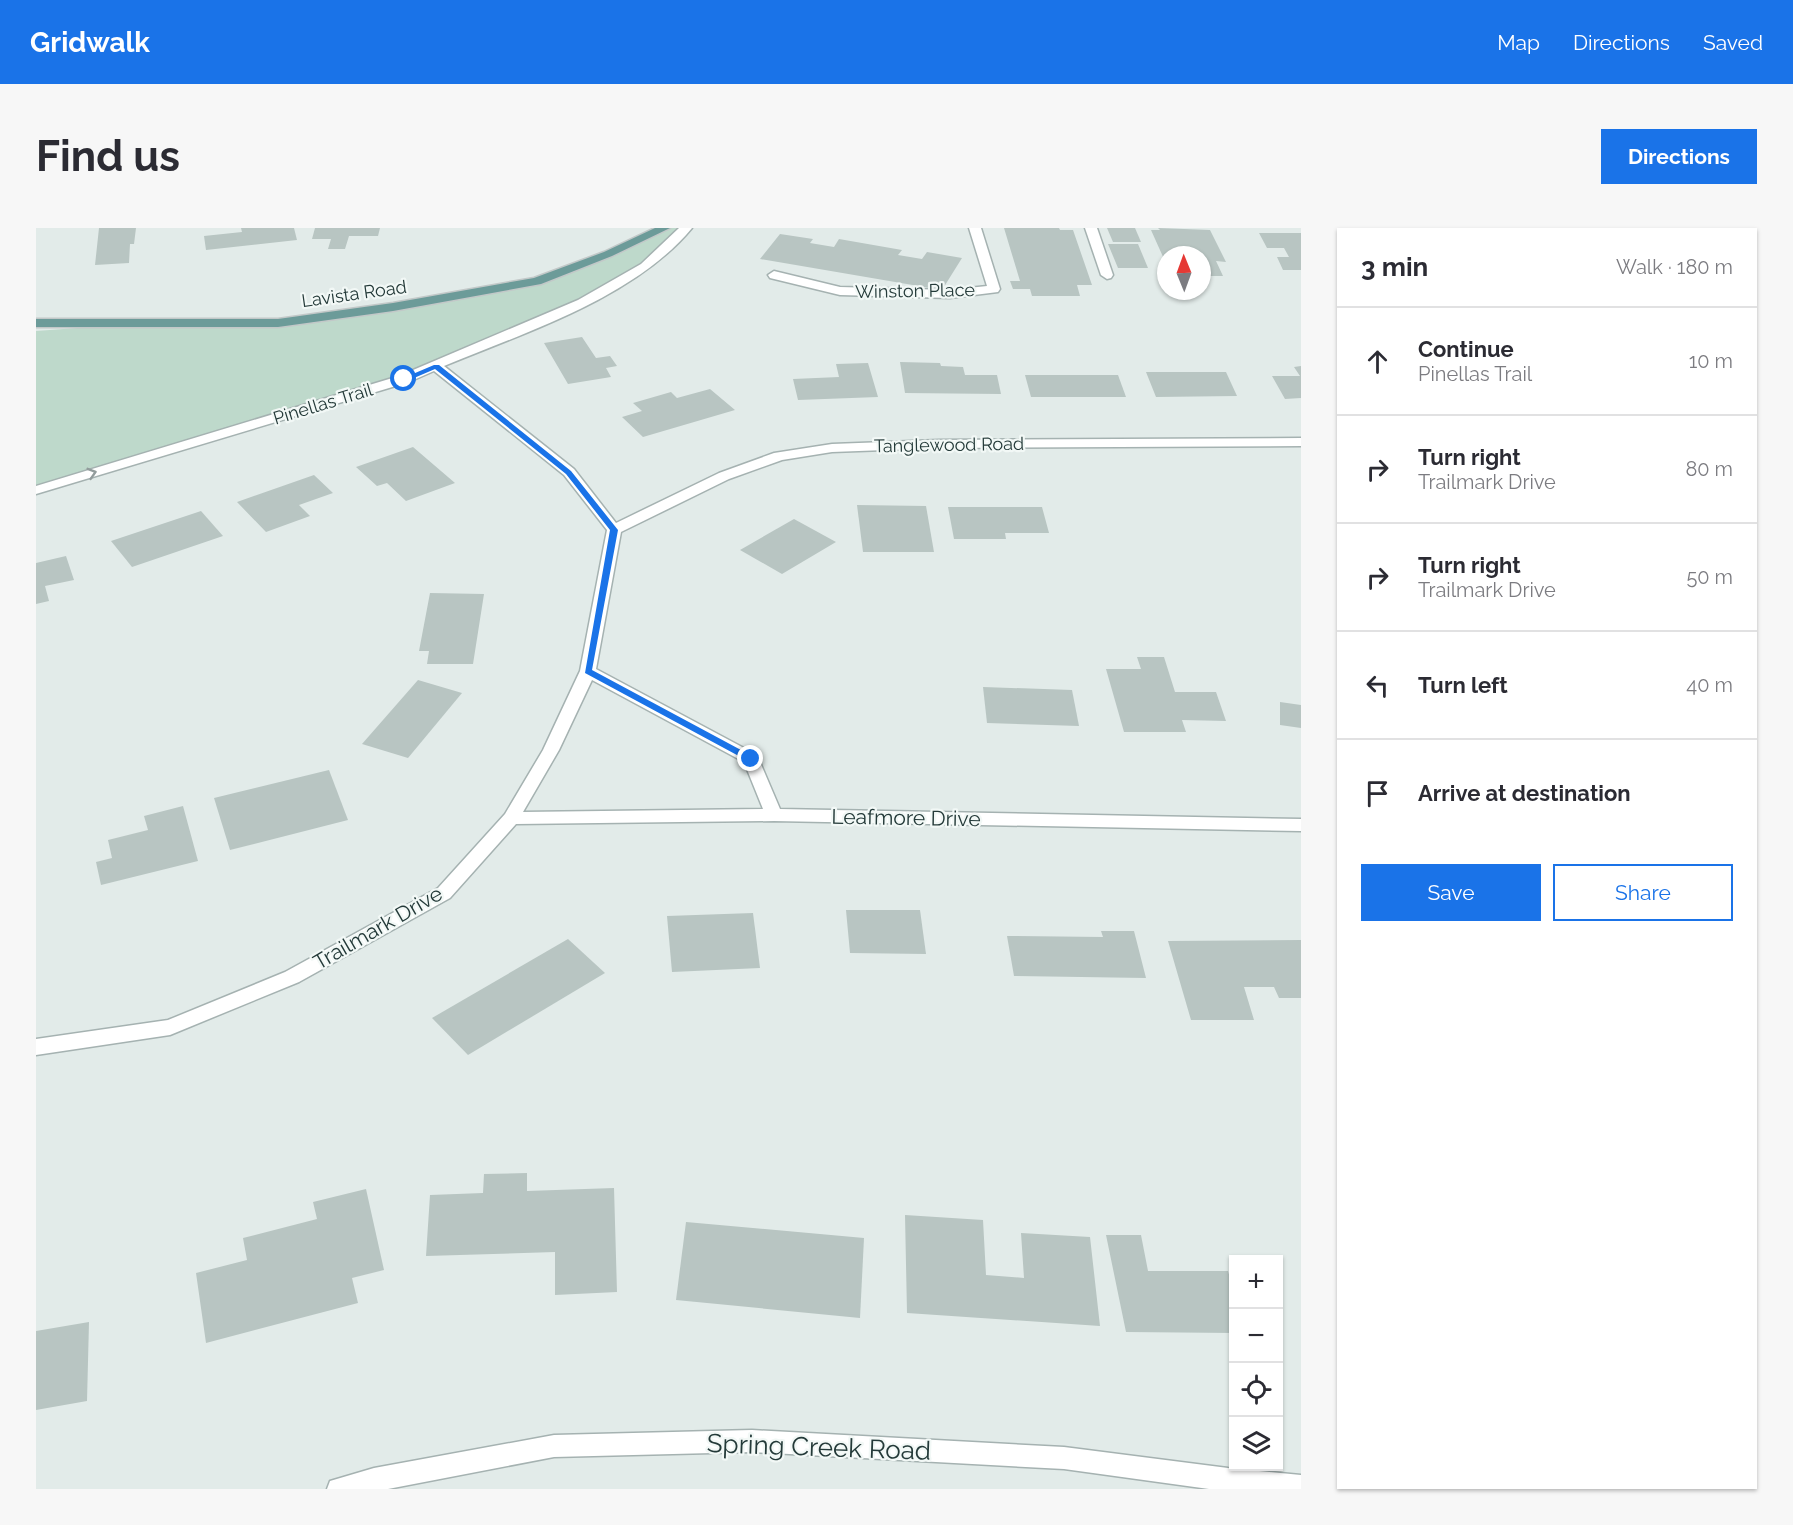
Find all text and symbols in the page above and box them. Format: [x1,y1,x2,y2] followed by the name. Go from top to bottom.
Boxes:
[30,26,150,59] text: Gridwalk
[1497,30,1540,55] text: Map
[1573,30,1670,55] text: Directions
[1703,30,1763,55] text: Saved
[1601,129,1757,184] button: Directions
[36,132,180,181] text: Find us
[1157,246,1211,300] north arrow
[1361,252,1428,282] text: 3 min
[1616,255,1733,279] text: Walk · 180 m
[300,276,408,311] street label: Lavista Road
[855,279,976,302] street label: Winston Place
[1418,336,1514,362] text: Continue
[1361,345,1394,378] icon: ahead
[1689,349,1733,373] text: 10 m
[1418,362,1532,386] text: Pinellas Trail
[390,365,416,391] route start
[271,378,375,429] street label: Pinellas Trail
[874,433,1024,456] street label: Tanglewood Road
[1418,444,1521,470] text: Turn right
[1361,453,1394,486] icon: right
[1685,457,1733,481] text: 80 m
[86,468,97,480] one-way arrow
[1418,470,1556,494] text: Trailmark Drive
[1418,552,1521,578] text: Turn right
[1361,561,1394,594] icon: right
[1686,565,1733,589] text: 50 m
[1418,578,1556,602] text: Trailmark Drive
[1361,669,1394,702] icon: left
[1418,672,1508,698] text: Turn left
[1686,673,1733,697] text: 40 m
[737,745,763,771] route end
[1361,777,1394,810] icon: arrive
[1418,780,1631,806] text: Arrive at destination
[831,804,981,831] street label: Leafmore Drive
[1361,864,1541,921] button: Save
[1553,864,1733,921] button: Share
[309,881,447,975] street label: Trailmark Drive
[1229,1255,1283,1471] map controls
[1229,1255,1283,1309] button: +
[1229,1309,1283,1363] button: −
[1229,1363,1283,1417] button: locate
[1229,1417,1283,1471] button: layers
[706,1428,932,1466] street label: Spring Creek Road

